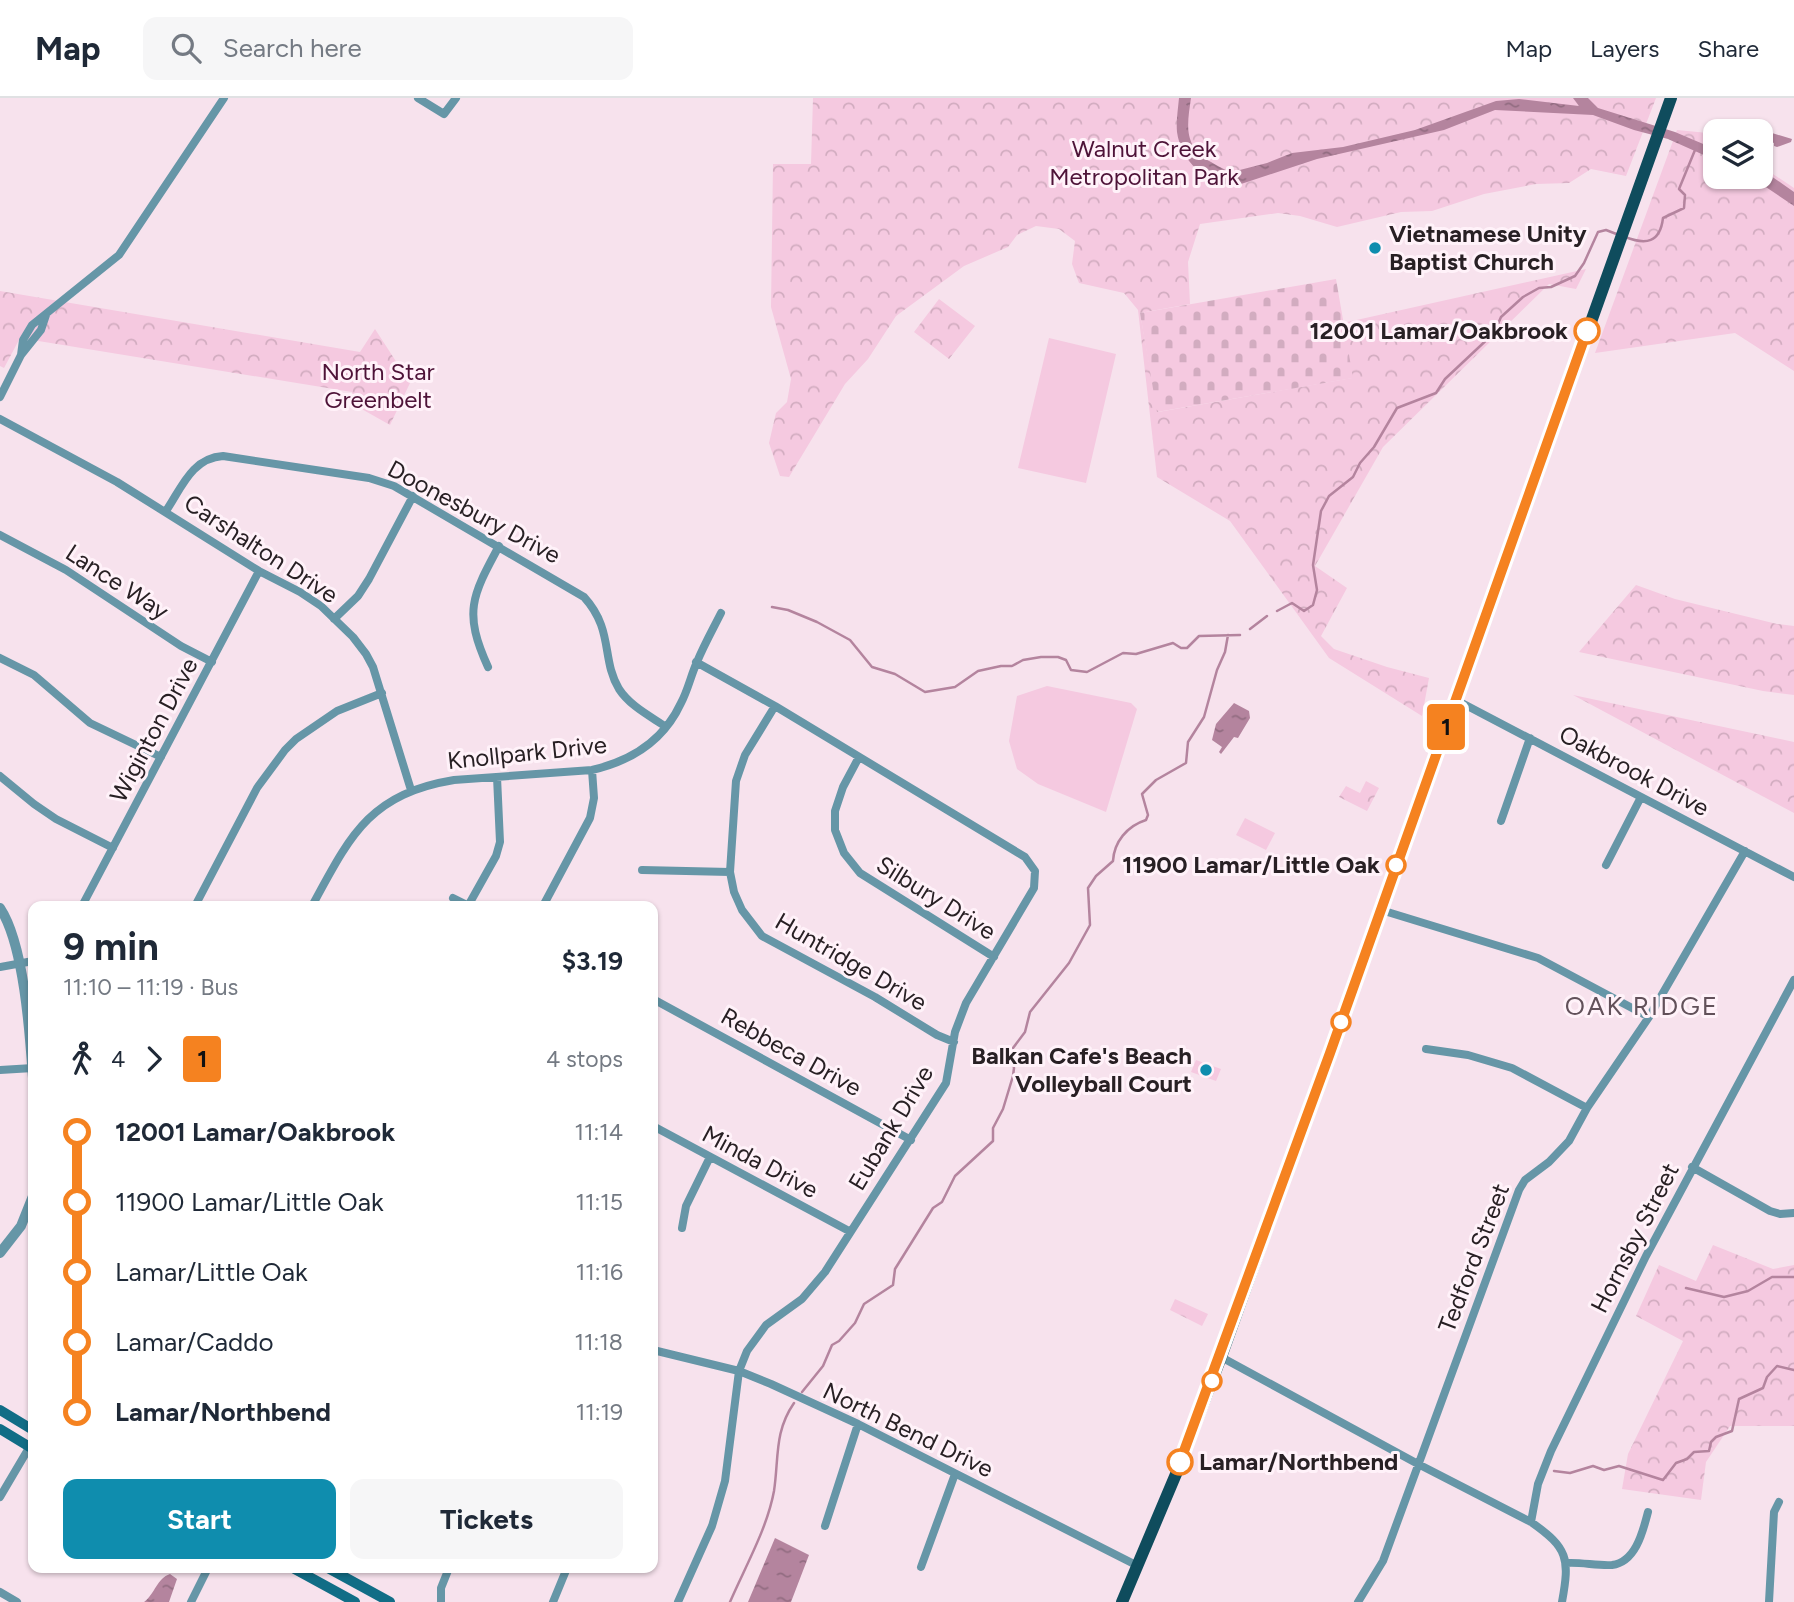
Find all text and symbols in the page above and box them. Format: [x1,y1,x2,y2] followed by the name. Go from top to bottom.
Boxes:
[143,17,633,80] search box
[35,29,101,68] text: Map
[167,29,205,67] icon: search
[223,32,362,64] text: Search here
[1505,34,1552,63] text: Map
[1590,34,1659,63] text: Layers
[1697,34,1759,63] text: Share
[1703,119,1773,189] map controls
[1703,119,1773,189] button: layers
[1049,134,1239,191] park label: Walnut Creek Metropolitan Park
[1389,219,1587,276] place label: Vietnamese Unity Baptist Church
[1367,240,1383,256] marker: Vietnamese Unity Baptist Church
[1309,316,1568,345] place label: 12001 Lamar/Oakbrook
[1574,318,1600,344] marker: 12001 Lamar/Oakbrook
[321,357,435,414] park label: North Star Greenbelt
[383,454,566,569] street label: Doonesbury Drive
[179,488,344,609] street label: Carshalton Drive
[60,538,174,626] street label: Lance Way
[103,653,204,807] street label: Wiginton Drive
[1423,704,1469,750] line badge: 1
[1441,712,1451,741] text: 1
[1554,719,1714,822] street label: Oakbrook Drive
[446,730,608,775] street label: Knollpark Drive
[871,849,1001,946] street label: Silbury Drive
[1122,850,1380,879] place label: 11900 Lamar/Little Oak
[1386,855,1406,875] marker: 11900 Lamar/Little Oak
[770,906,932,1017] street label: Huntridge Drive
[63,924,159,970] text: 9 min
[562,945,623,977] text: $3.19
[63,973,238,1001] text: 11:10 – 11:19 · Bus
[1565,990,1719,1022] district label: OAK RIDGE
[716,1001,866,1102] street label: Rebbeca Drive
[1331,1012,1351,1032] unlabelled marker
[63,1040,101,1078] icon: walk
[135,1040,173,1078] icon: forward
[971,1041,1192,1098] place label: Balkan Cafe's Beach Volleyball Court
[197,1044,207,1073] text: 1
[111,1045,125,1073] text: 4
[546,1045,623,1073] text: 4 stops
[842,1060,939,1195] street label: Eubank Drive
[1198,1062,1214,1078] marker: Balkan Cafe's Beach Volleyball Court
[115,1116,395,1148] text: 12001 Lamar/Oakbrook
[574,1118,623,1146] text: 11:14
[697,1119,823,1204] street label: Minda Drive
[1584,1158,1685,1317] street label: Hornsby Street
[1432,1179,1515,1336] street label: Tedford Street
[115,1186,384,1218] text: 11900 Lamar/Little Oak
[575,1188,623,1216] text: 11:15
[115,1256,308,1288] text: Lamar/Little Oak
[576,1258,623,1286] text: 11:16
[115,1326,274,1358] text: Lamar/Caddo
[575,1328,623,1356] text: 11:18
[1202,1371,1222,1391] unlabelled marker
[818,1376,998,1483] street label: North Bend Drive
[115,1396,331,1428] text: Lamar/Northbend
[576,1398,623,1426] text: 11:19
[1199,1447,1398,1476] place label: Lamar/Northbend
[1167,1449,1193,1475] marker: Lamar/Northbend
[63,1479,336,1559] button: Start
[350,1479,623,1559] button: Tickets

